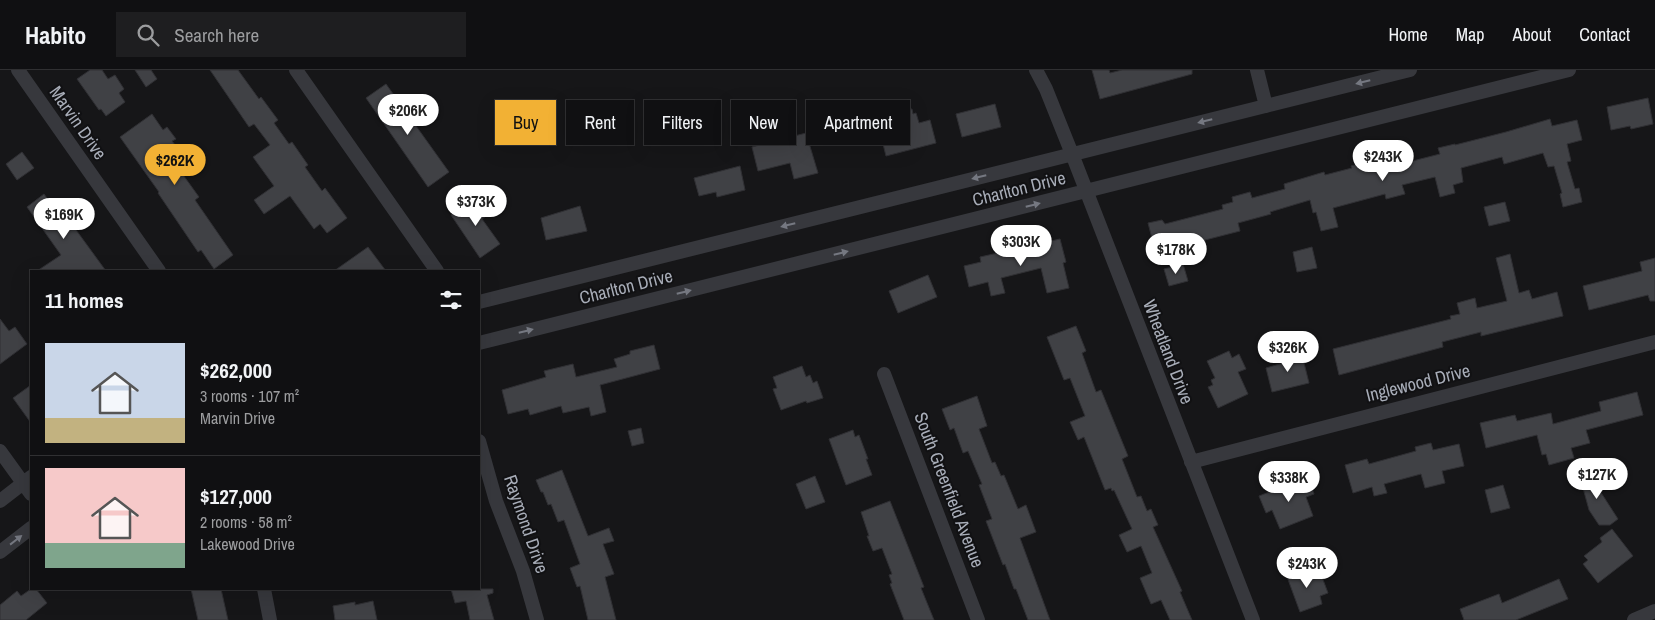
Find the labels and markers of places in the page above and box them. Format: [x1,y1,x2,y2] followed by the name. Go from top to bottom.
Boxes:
[373,93,443,136] pin: $206K
[1348,140,1418,182] pin: $243K
[140,144,210,186] pin: $262K
[441,184,511,227] pin: $373K
[29,198,99,240] pin: $169K
[986,224,1056,267] pin: $303K
[1141,232,1211,275] pin: $178K
[1253,330,1323,373] pin: $326K
[1562,458,1632,500] pin: $127K
[1254,460,1324,503] pin: $338K
[1272,546,1342,589] pin: $243K

